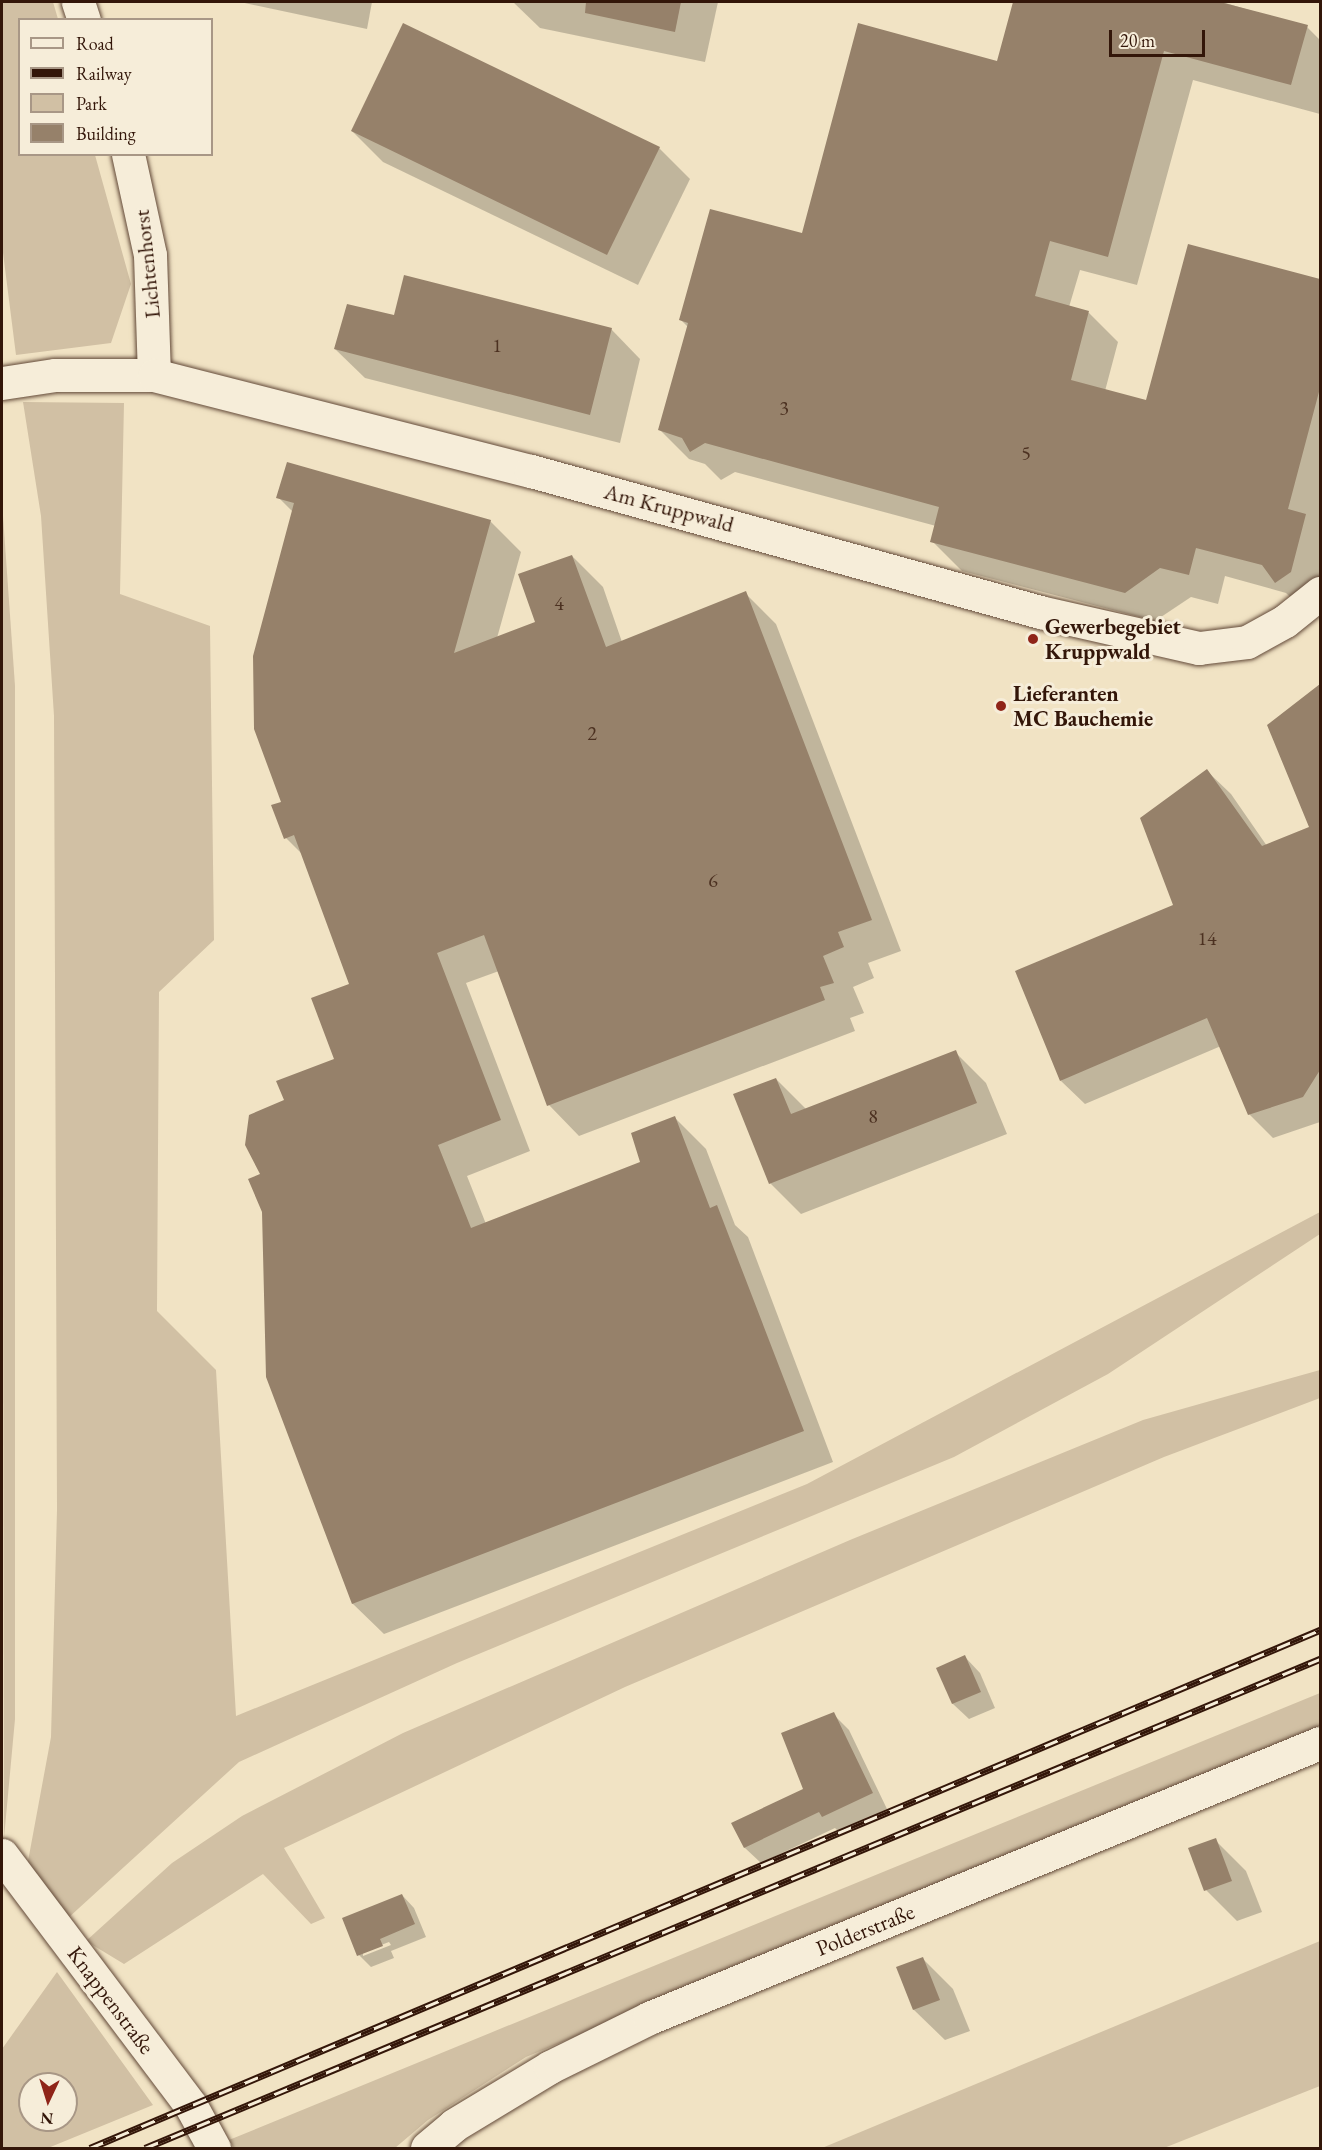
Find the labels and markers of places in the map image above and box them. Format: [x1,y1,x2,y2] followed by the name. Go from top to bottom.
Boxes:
[1045,613,1181,664] place label: Gewerbegebiet Kruppwald
[1026,632,1040,646] marker: Gewerbegebiet Kruppwald
[1013,680,1153,732] place label: Lieferanten MC Bauchemie
[994,699,1008,713] marker: Lieferanten MC Bauchemie

